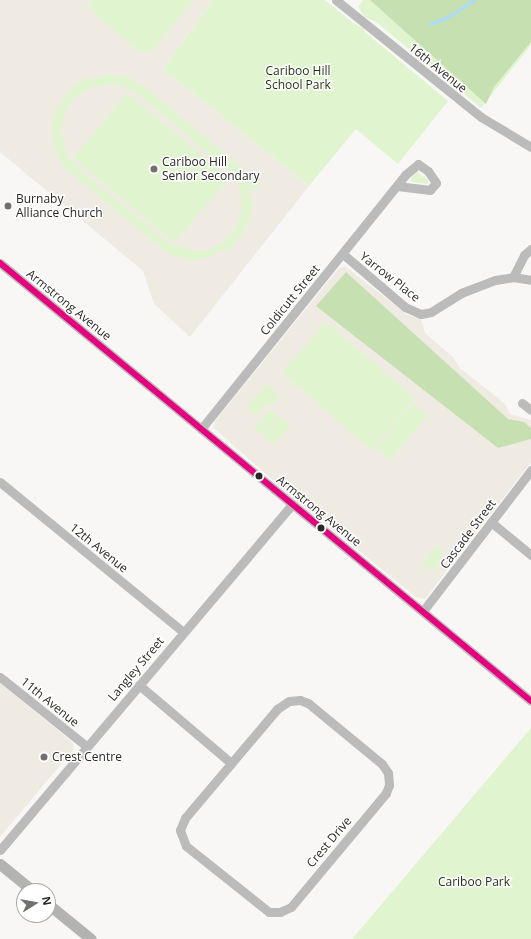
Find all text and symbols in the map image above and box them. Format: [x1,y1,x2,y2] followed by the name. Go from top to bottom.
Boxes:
[406,40,470,96] street label: 16th Avenue
[265,64,331,92] park label: Cariboo Hill School Park
[162,155,260,183] place label: Cariboo Hill Senior Secondary
[149,164,159,174] marker: Cariboo Hill Senior Secondary
[16,192,103,220] place label: Burnaby Alliance Church
[3,201,13,211] marker: Burnaby Alliance Church
[357,249,423,305] street label: Yarrow Place
[257,262,323,338] street label: Coldicutt Street
[24,267,114,343] street label: Armstrong Avenue
[254,471,264,481] unlabelled marker
[274,473,364,549] street label: Armstrong Avenue
[437,496,499,572] street label: Cascade Street
[67,520,131,576] street label: 12th Avenue
[316,523,326,533] unlabelled marker
[105,634,167,704] street label: Langley Street
[18,674,82,730] street label: 11th Avenue
[52,750,122,764] place label: Crest Centre
[39,752,49,762] marker: Crest Centre
[304,814,354,870] street label: Crest Drive
[438,875,510,889] park label: Cariboo Park
[16,883,56,923] north arrow
[39,895,56,907] text: N

